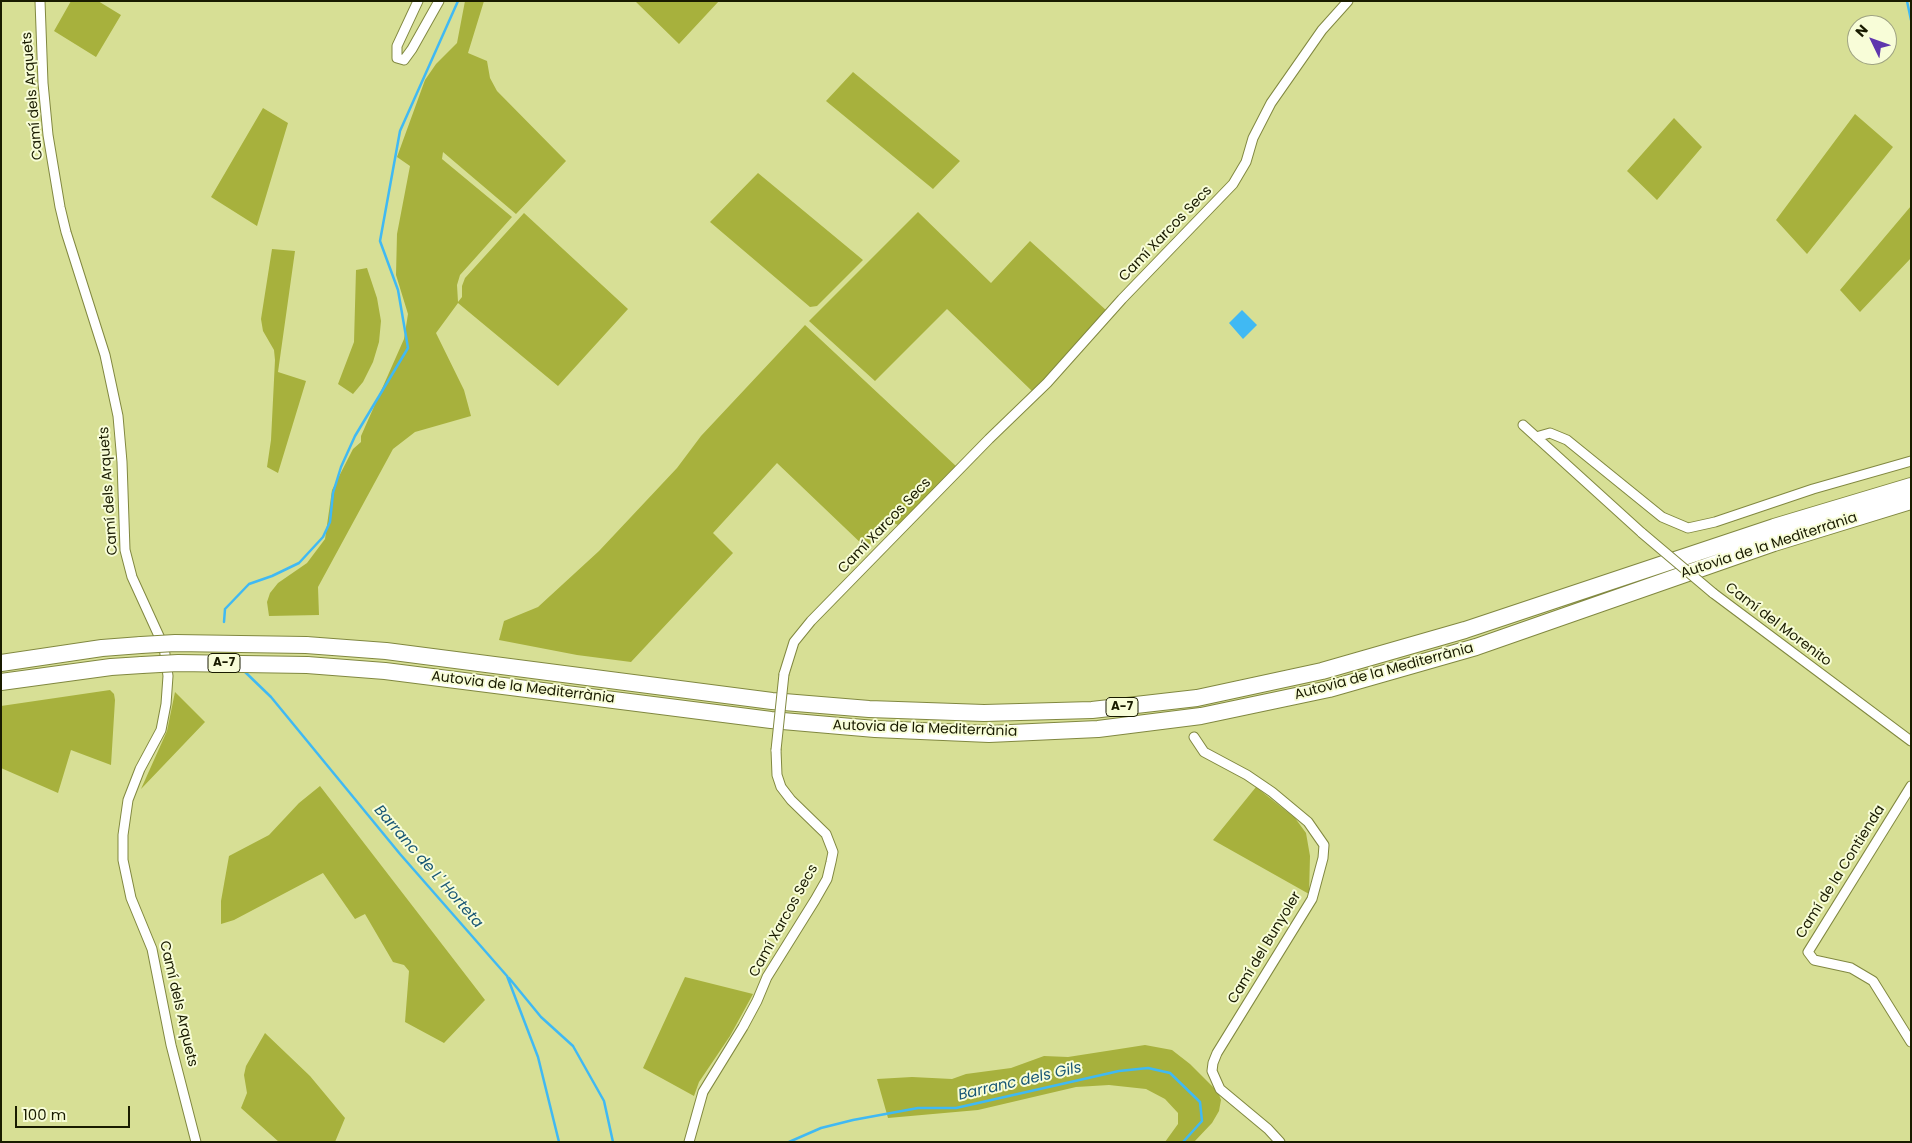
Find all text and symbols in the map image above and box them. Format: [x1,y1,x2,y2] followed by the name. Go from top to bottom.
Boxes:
[1847,15,1897,65] north arrow
[1851,20,1873,41] text: N
[19,31,47,161] street label: Camí dels Arquets
[1116,183,1216,285] street label: Camí Xarcos Secs
[96,426,122,556] street label: Camí dels Arquets
[835,475,935,577] street label: Camí Xarcos Secs
[1679,509,1859,583] street label: Autovia de la Mediterrània
[1722,580,1834,670] street label: Camí del Morenito
[1293,640,1475,704] street label: Autovia de la Mediterrània
[208,654,240,672] road number: A-7
[430,668,616,708] street label: Autovia de la Mediterrània
[1106,698,1138,716] road number: A-7
[832,717,1018,741] street label: Autovia de la Mediterrània
[370,802,486,932] water label: Barranc de L' Horteta
[1793,802,1889,942] street label: Camí de la Contienda
[746,862,822,980] street label: Camí Xarcos Secs
[1225,889,1305,1007] street label: Camí del Bunyoler
[155,939,201,1069] street label: Camí dels Arquets
[957,1059,1083,1105] water label: Barranc dels Gils
[18,1096,132,1128] scale bar
[23,1104,66,1125] text: 100 m

